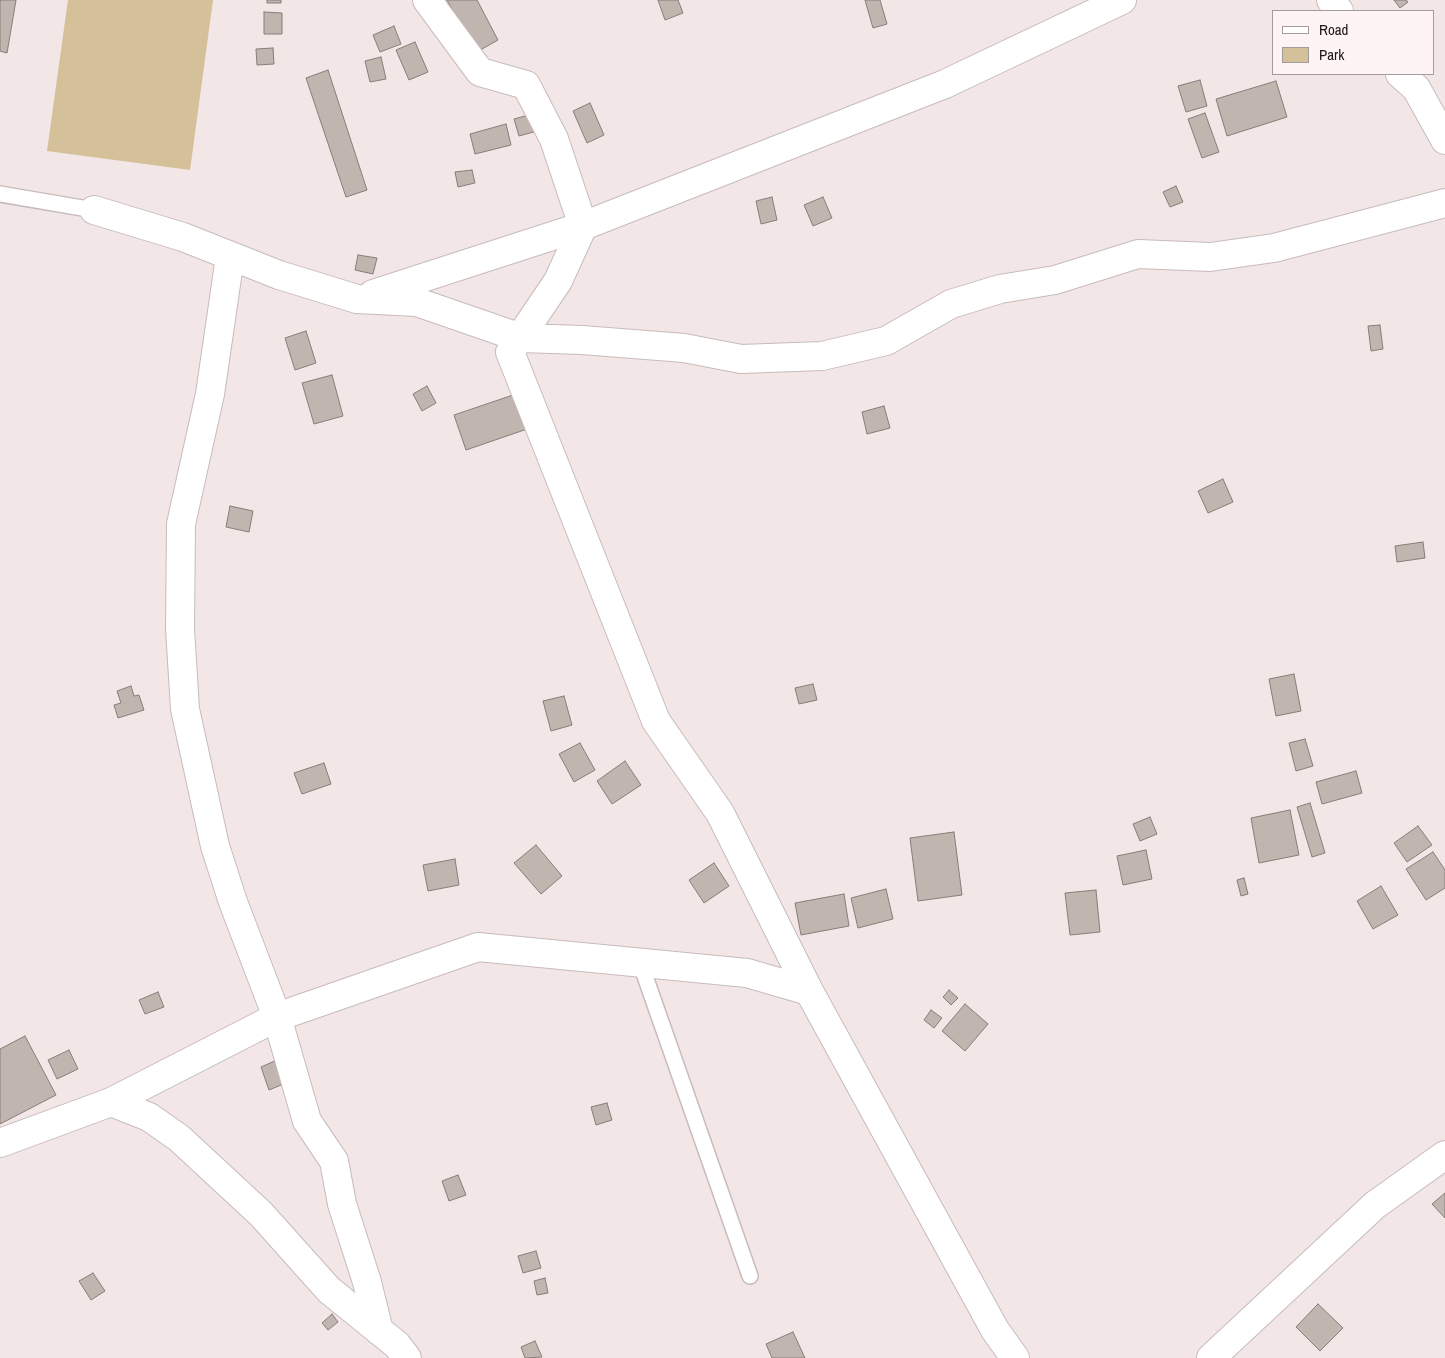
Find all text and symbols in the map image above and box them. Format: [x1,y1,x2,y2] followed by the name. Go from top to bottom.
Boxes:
[1272,10,1435,75] legend
[1319,19,1348,40] text: Road
[1319,44,1344,65] text: Park

